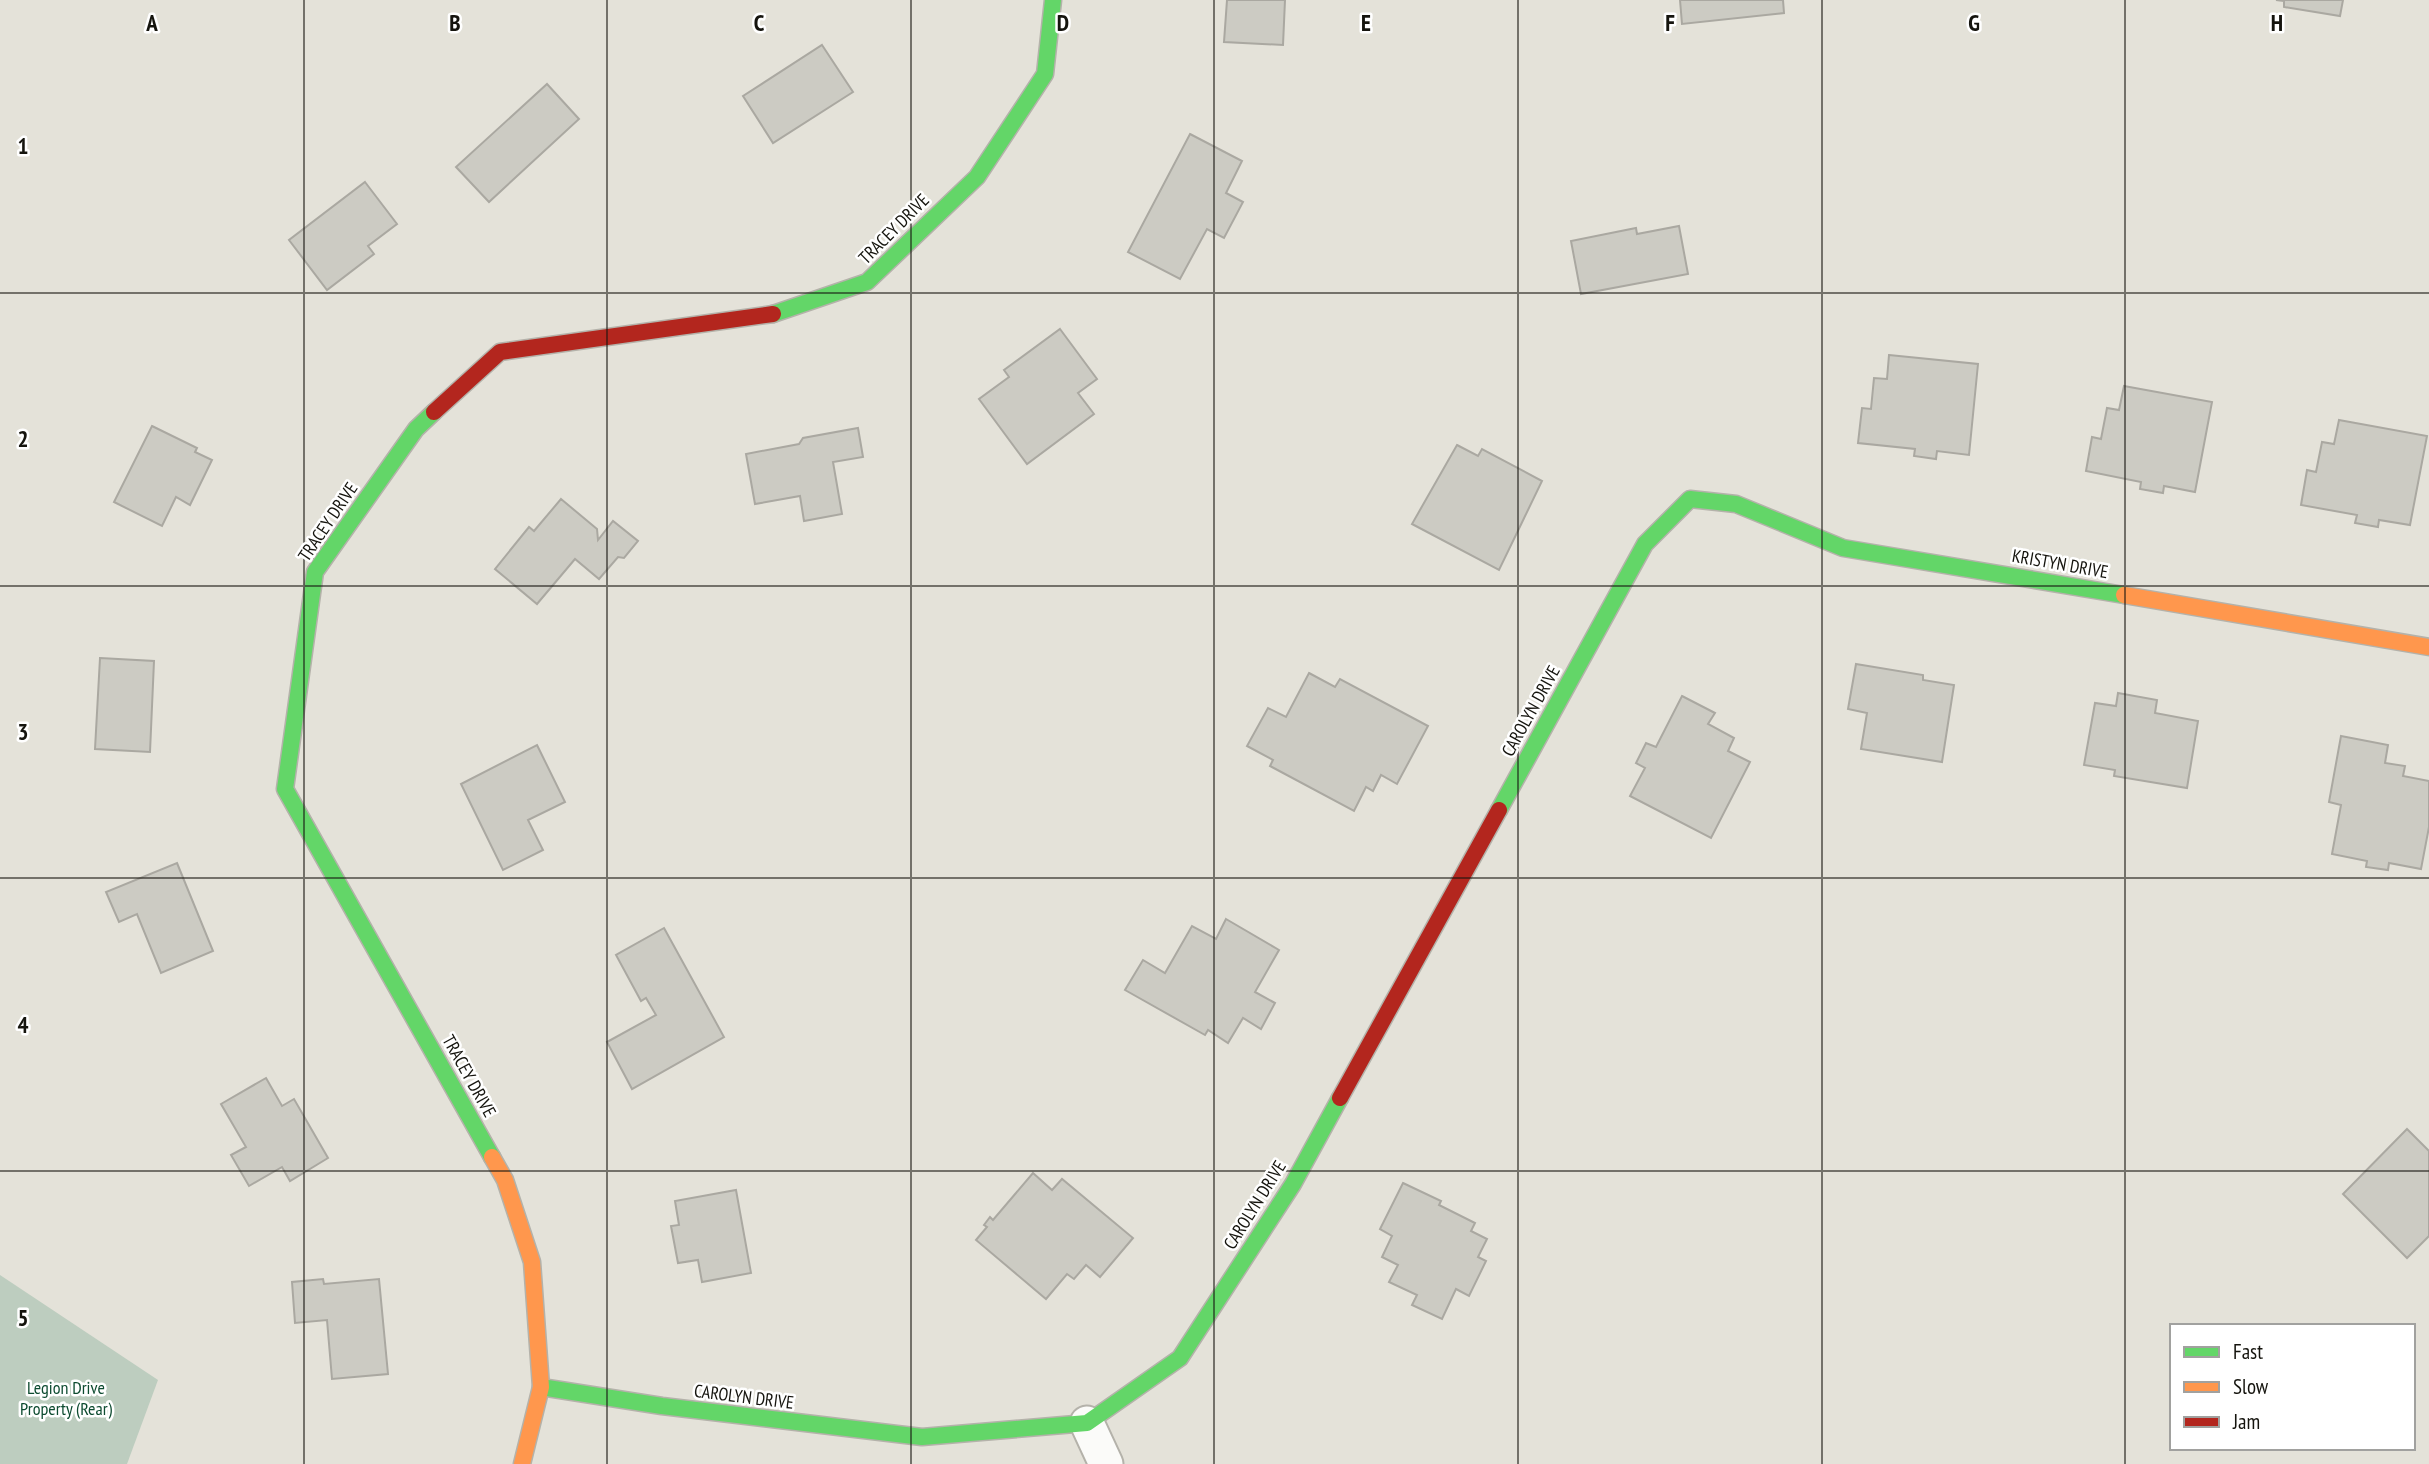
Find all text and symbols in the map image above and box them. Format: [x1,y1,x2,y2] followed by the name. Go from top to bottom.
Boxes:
[145,8,158,37] text: A
[449,8,461,37] text: B
[754,8,765,37] text: C
[1057,8,1069,37] text: D
[1361,8,1371,37] text: E
[1665,8,1675,37] text: F
[1968,8,1980,37] text: G
[2271,8,2283,37] text: H
[18,131,29,160] text: 1
[854,189,934,269] street label: TRACEY DRIVE
[18,424,29,453] text: 2
[293,478,362,566] street label: TRACEY DRIVE
[2010,544,2110,583] street label: KRISTYN DRIVE
[1496,661,1565,760] street label: CAROLYN DRIVE
[18,717,29,746] text: 3
[18,1010,29,1039] text: 4
[437,1031,501,1121] street label: TRACEY DRIVE
[1218,1156,1291,1253] street label: CAROLYN DRIVE
[18,1303,29,1332] text: 5
[2170,1324,2415,1450] legend
[2233,1338,2263,1365] text: Fast
[2233,1373,2269,1400] text: Slow
[20,1376,113,1420] park label: Legion Drive Property (Rear)
[693,1379,795,1414] street label: CAROLYN DRIVE
[2232,1408,2260,1435] text: Jam

